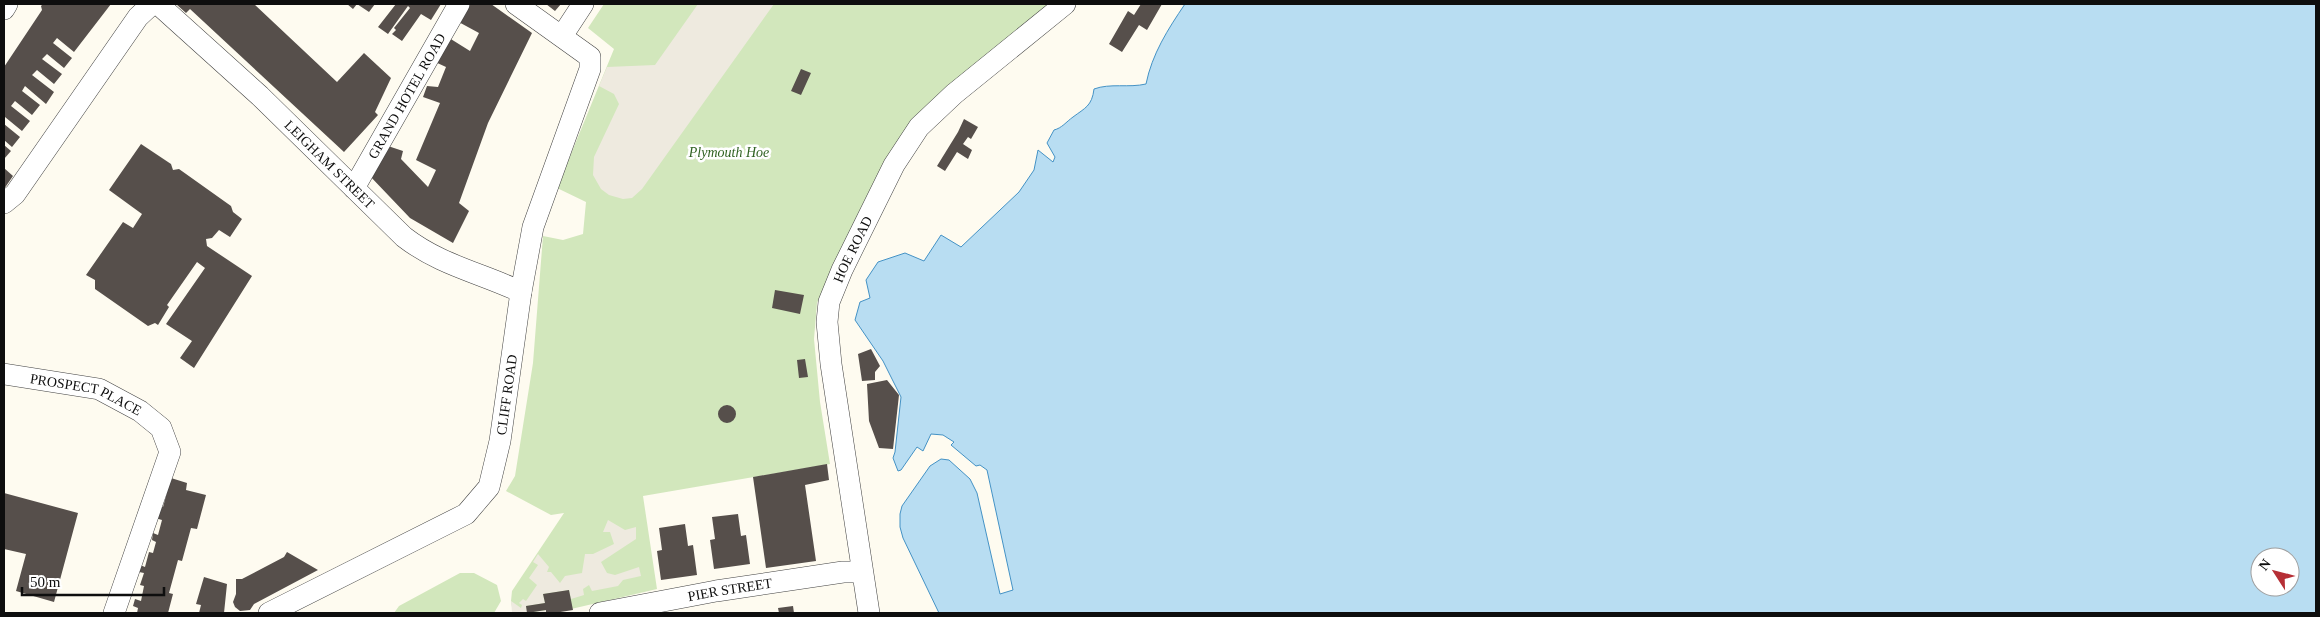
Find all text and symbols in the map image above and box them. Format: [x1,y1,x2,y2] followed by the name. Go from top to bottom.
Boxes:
[365,31,448,161] street label: GRAND HOTEL ROAD
[282,117,378,212] street label: LEIGHAM STREET
[688,145,769,160] park label: Plymouth Hoe
[830,214,875,285] street label: HOE ROAD
[493,353,520,436] street label: CLIFF ROAD
[29,371,144,418] street label: PROSPECT PLACE
[2250,547,2300,597] north arrow
[2256,556,2274,573] text: N
[22,564,165,596] scale bar
[30,574,61,590] text: 50 m
[686,575,773,604] street label: PIER STREET

